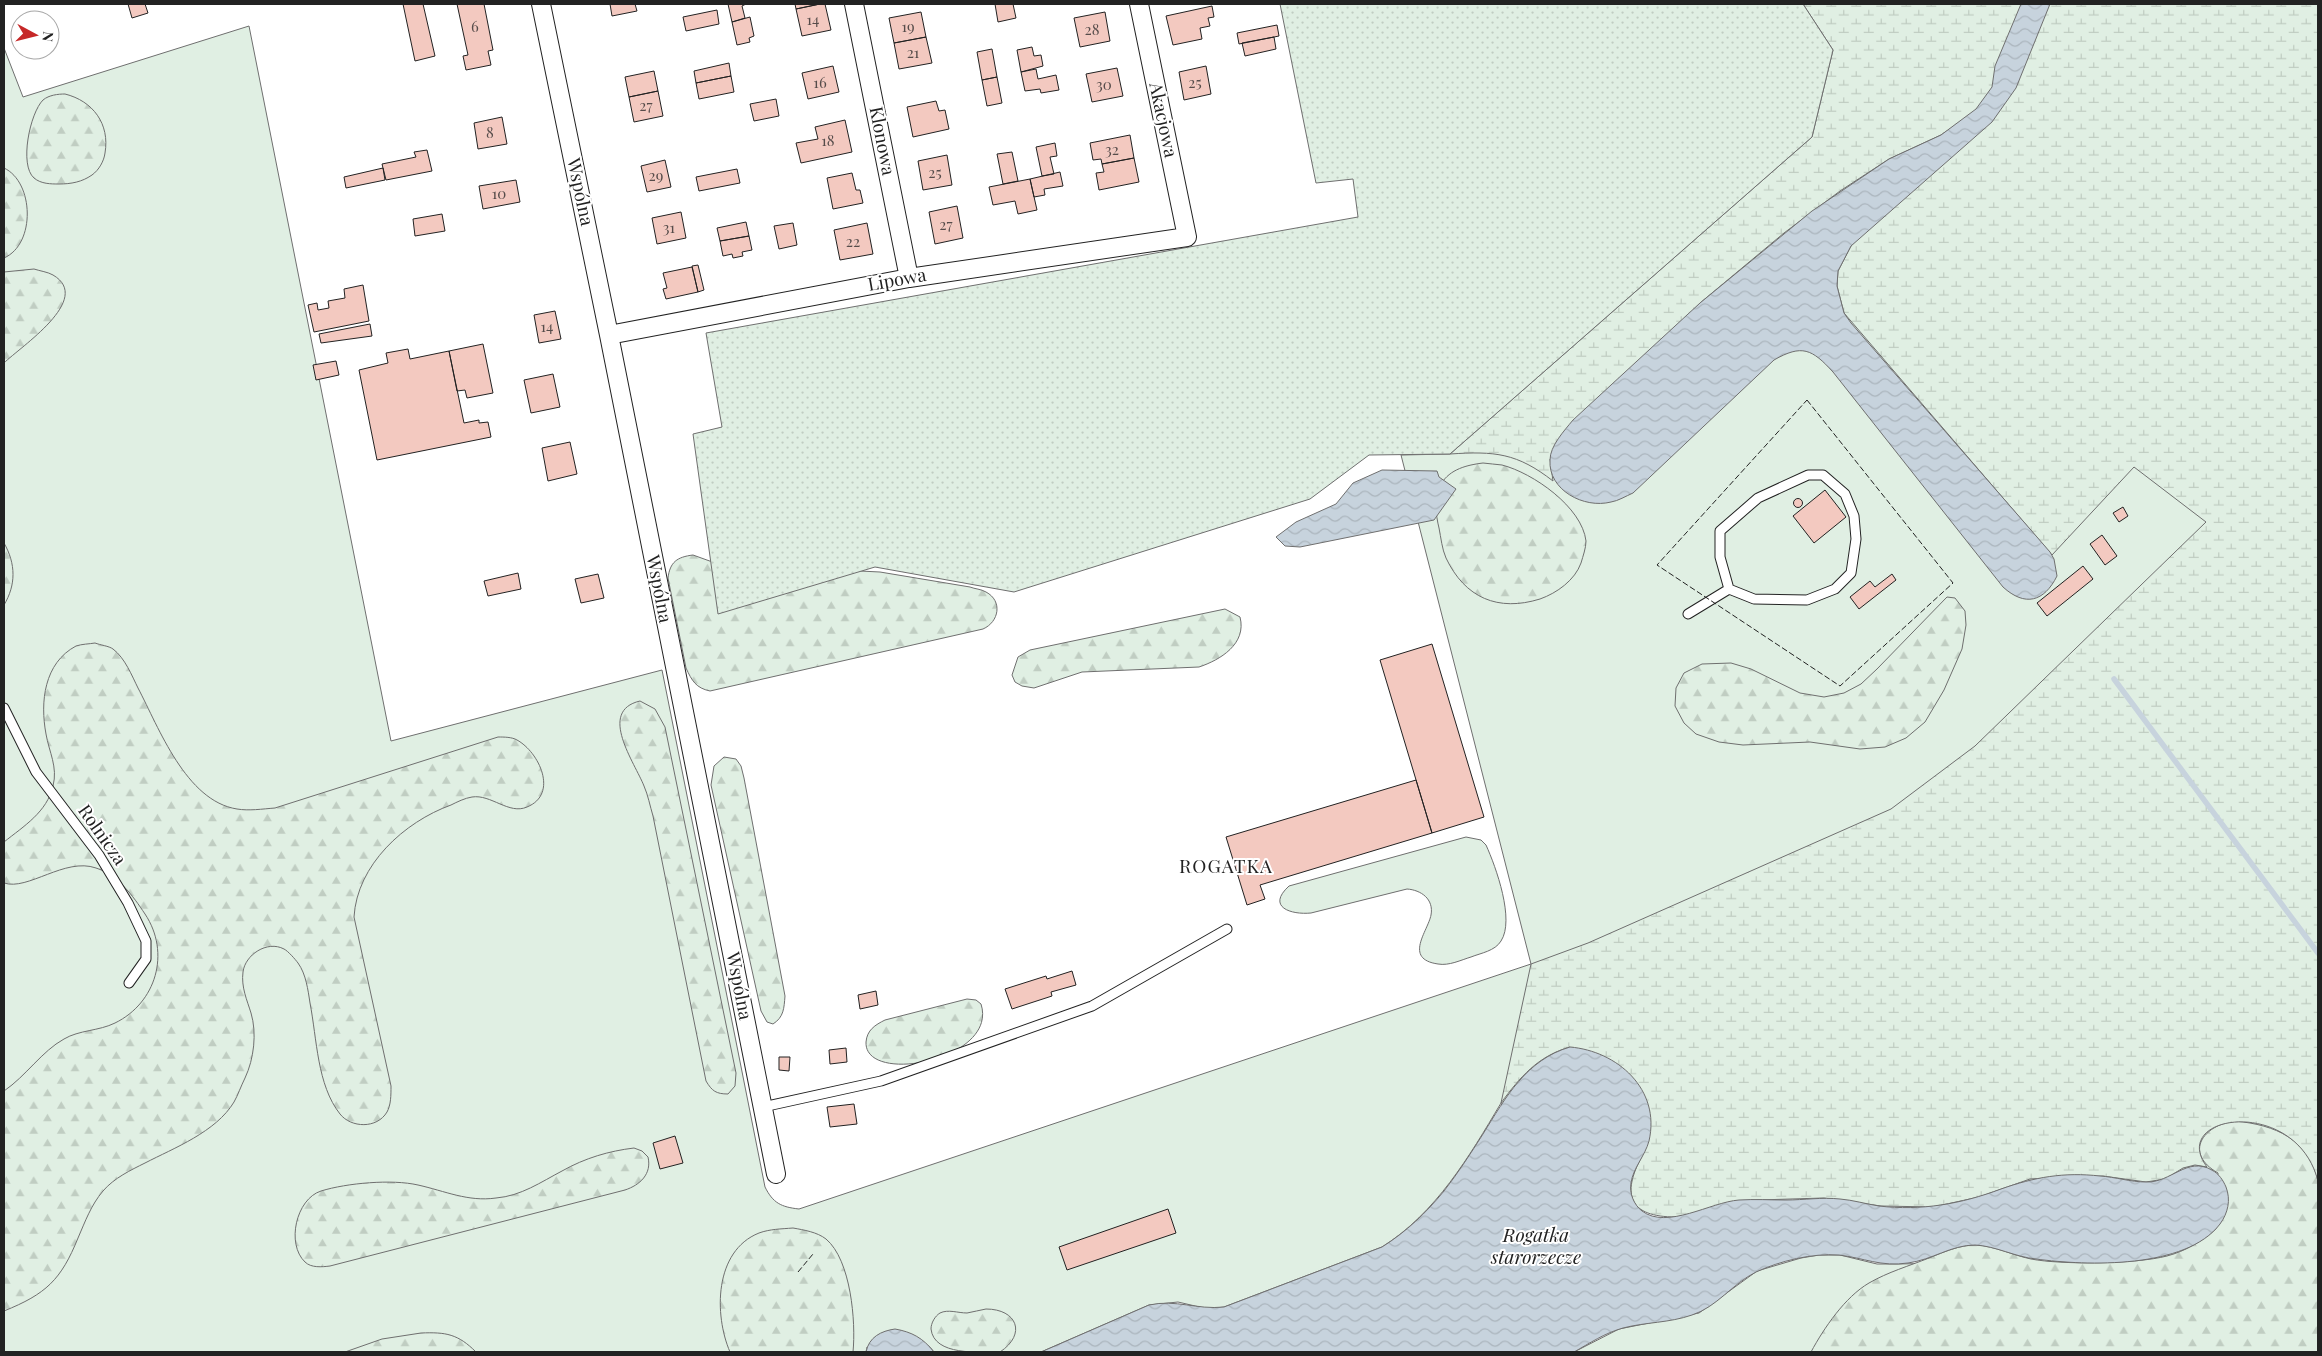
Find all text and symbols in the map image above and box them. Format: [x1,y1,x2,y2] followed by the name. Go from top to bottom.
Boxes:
[807,9,819,29] house number: 14
[10,10,60,60] north arrow
[471,16,479,36] house number: 6
[901,16,915,36] house number: 19
[1085,19,1100,39] house number: 28
[38,30,58,43] text: N
[907,42,920,62] house number: 21
[813,72,827,92] house number: 16
[1188,72,1202,92] house number: 25
[1096,74,1112,94] house number: 30
[1144,79,1184,159] street label: Akacjowa
[639,95,653,115] house number: 27
[865,104,901,177] street label: Klonowa
[486,122,494,142] house number: 8
[821,130,835,150] house number: 18
[1105,139,1119,159] house number: 32
[562,155,600,228] street label: Wspólna
[928,162,942,182] house number: 25
[649,165,663,185] house number: 29
[492,183,506,203] house number: 10
[939,214,953,234] house number: 27
[663,217,676,237] house number: 31
[846,231,860,251] house number: 22
[866,262,928,296] street label: Lipowa
[541,316,553,336] house number: 14
[641,552,678,625] street label: Wspólna
[73,799,132,870] street label: Rolnicza
[1179,852,1273,878] district label: ROGATKA
[721,949,758,1022] street label: Wspólna
[1490,1221,1581,1269] water label: Rogatka starorzecze

